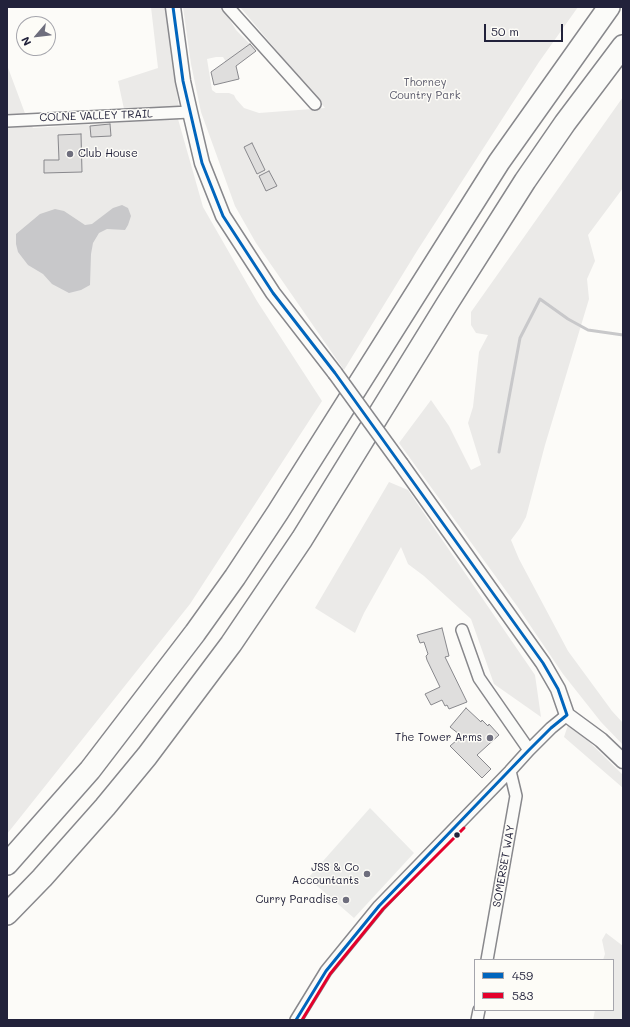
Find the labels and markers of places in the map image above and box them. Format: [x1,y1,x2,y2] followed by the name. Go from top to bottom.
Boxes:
[78,147,138,161] place label: Club House
[65,149,75,159] marker: Club House
[395,731,482,745] place label: The Tower Arms
[485,733,495,743] marker: The Tower Arms
[452,830,462,840] unlabelled marker
[292,861,359,887] place label: JSS & Co Accountants
[362,869,372,879] marker: JSS & Co Accountants
[255,893,338,907] place label: Curry Paradise
[341,895,351,905] marker: Curry Paradise

